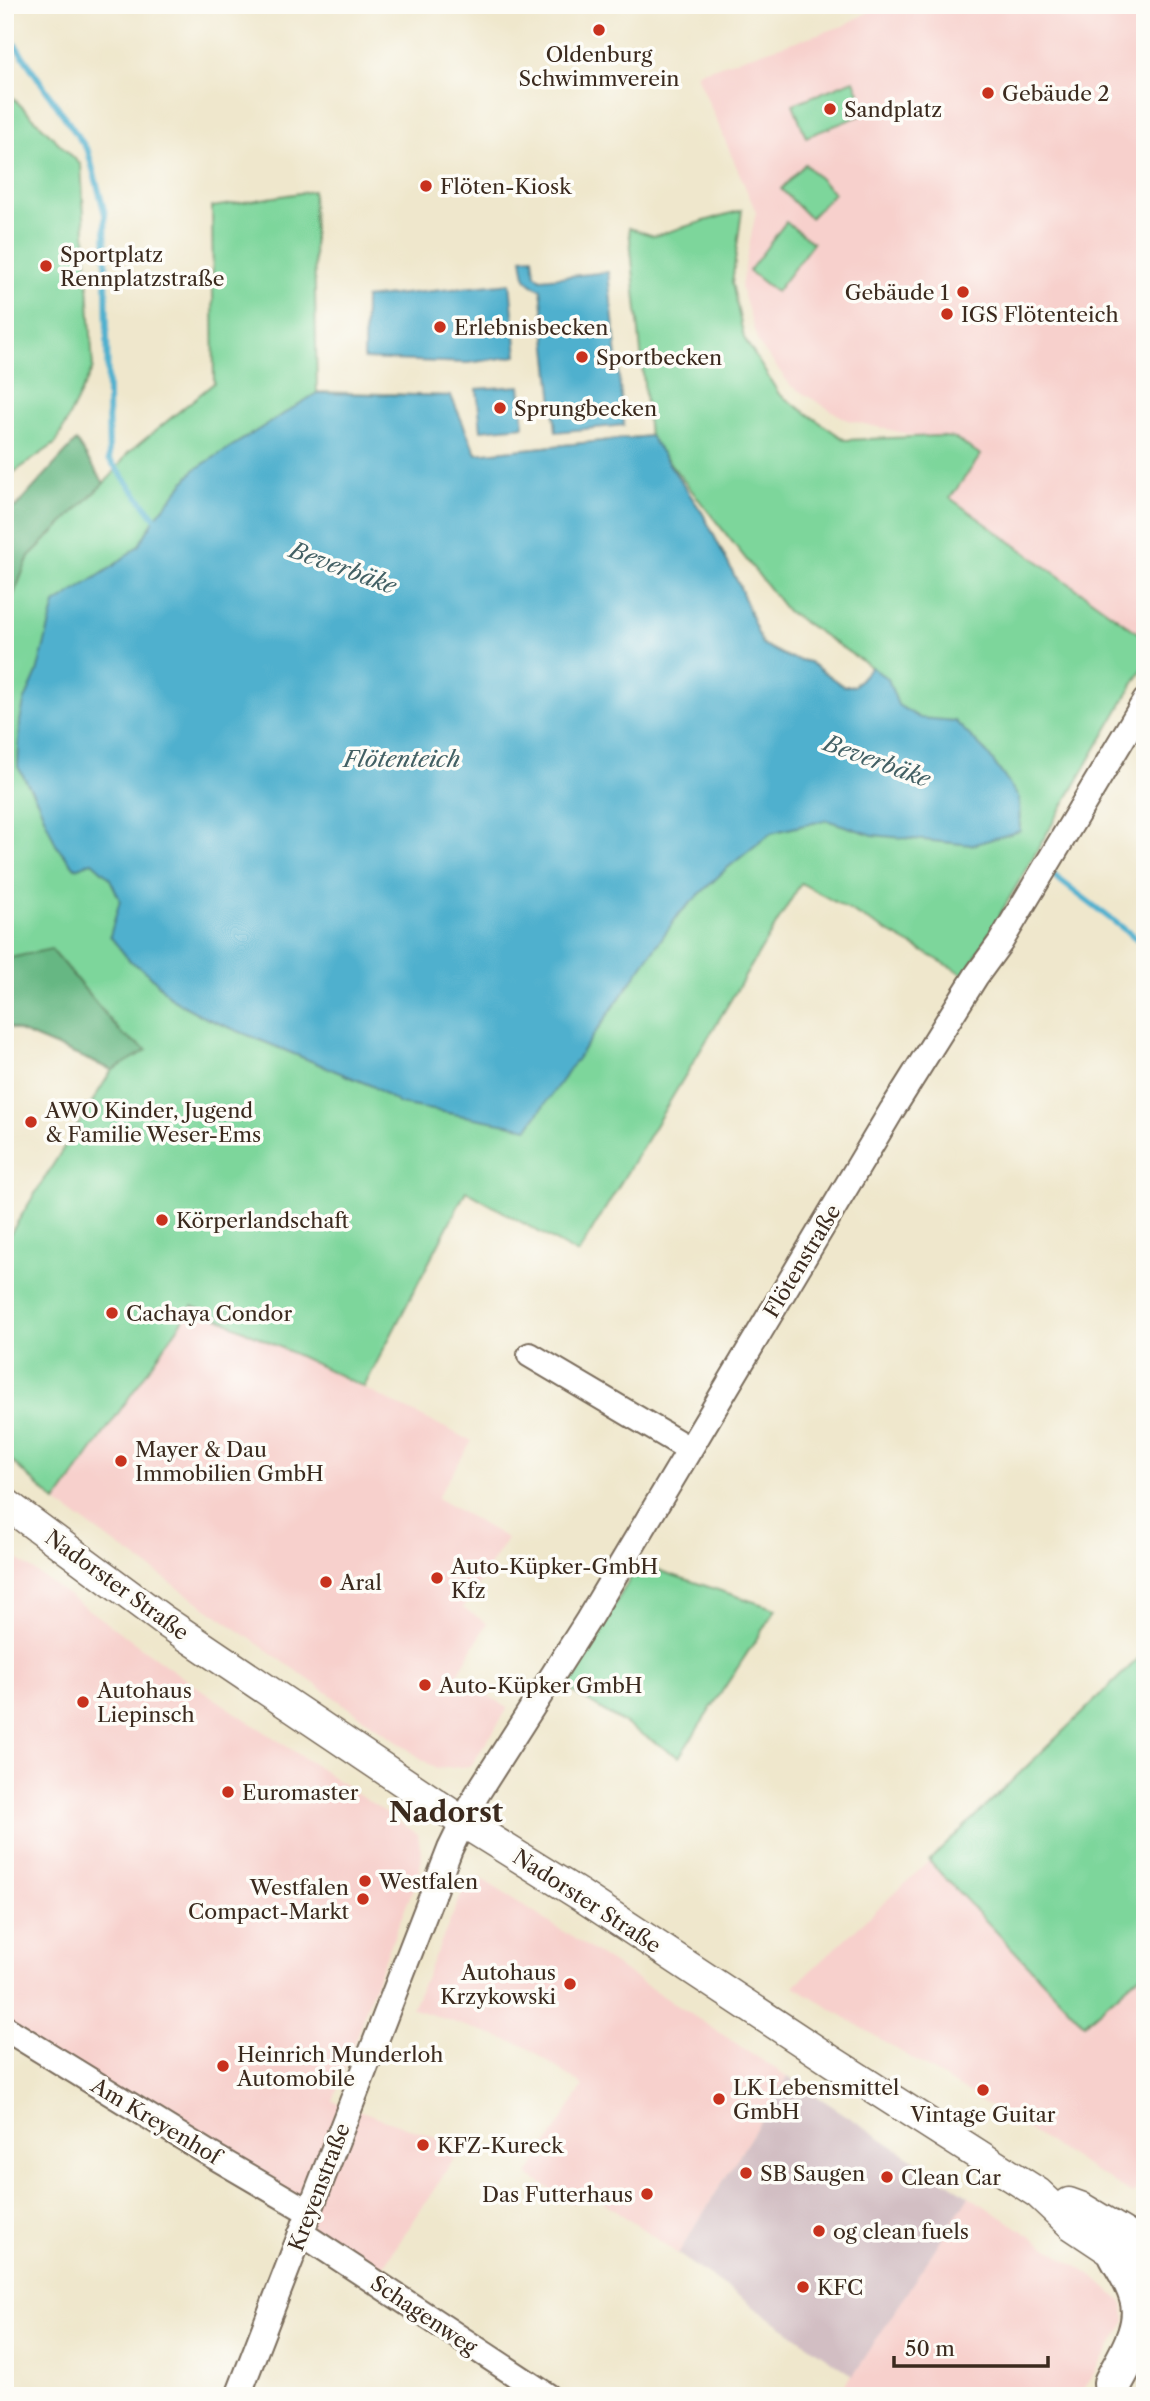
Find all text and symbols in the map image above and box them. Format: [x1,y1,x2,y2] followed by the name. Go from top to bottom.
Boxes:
[591,22,607,38] marker: Oldenburg Schwimmverein
[519,42,679,91] place label: Oldenburg Schwimmverein
[1002,81,1110,106] place label: Gebäude 2
[980,85,996,101] marker: Gebäude 2
[844,97,942,122] place label: Sandplatz
[822,101,838,117] marker: Sandplatz
[440,174,572,199] place label: Flöten-Kiosk
[418,178,434,194] marker: Flöten-Kiosk
[60,242,224,291] place label: Sportplatz Rennplatzstraße
[38,258,54,274] marker: Sportplatz Rennplatzstraße
[845,280,949,305] place label: Gebäude 1
[955,284,971,300] marker: Gebäude 1
[961,302,1119,327] place label: IGS Flötenteich
[939,306,955,322] marker: IGS Flötenteich
[454,315,608,340] place label: Erlebnisbecken
[432,319,448,335] marker: Erlebnisbecken
[596,345,722,370] place label: Sportbecken
[574,349,590,365] marker: Sportbecken
[514,396,657,421] place label: Sprungbecken
[492,400,508,416] marker: Sprungbecken
[284,535,401,600] water label: Beverbäke
[818,728,935,793] water label: Beverbäke
[342,745,460,773] water label: Flötenteich
[44,1098,261,1147] place label: AWO Kinder, Jugend & Familie Weser-Ems
[23,1114,39,1130] marker: AWO Kinder, Jugend & Familie Weser-Ems
[758,1200,846,1322] street label: Flötenstraße
[176,1208,350,1233] place label: Körperlandschaft
[154,1212,170,1228] marker: Körperlandschaft
[126,1301,292,1326] place label: Cachaya Condor
[104,1305,120,1321] marker: Cachaya Condor
[135,1437,324,1486] place label: Mayer & Dau Immobilien GmbH
[113,1453,129,1469] marker: Mayer & Dau Immobilien GmbH
[41,1525,193,1645] street label: Nadorster Straße
[450,1554,658,1603] place label: Auto-Küpker-GmbH Kfz
[339,1570,382,1595] place label: Aral
[429,1570,445,1586] marker: Auto-Küpker-GmbH Kfz
[318,1574,334,1590] marker: Aral
[438,1673,643,1698] place label: Auto-Küpker GmbH
[417,1677,433,1693] marker: Auto-Küpker GmbH
[96,1678,195,1727] place label: Autohaus Liepinsch
[75,1694,91,1710] marker: Autohaus Liepinsch
[242,1780,359,1805] place label: Euromaster
[220,1784,236,1800] marker: Euromaster
[389,1795,504,1829] district label: Nadorst
[509,1844,665,1958] street label: Nadorster Straße
[378,1869,478,1894] place label: Westfalen
[357,1873,373,1889] marker: Westfalen
[188,1875,350,1924] place label: Westfalen Compact-Markt
[355,1891,371,1907] marker: Westfalen Compact-Markt
[440,1960,556,2009] place label: Autohaus Krzykowski
[562,1976,578,1992] marker: Autohaus Krzykowski
[236,2042,443,2091] place label: Heinrich Munderloh Automobile
[215,2058,231,2074] marker: Heinrich Munderloh Automobile
[86,2072,227,2171] street label: Am Kreyenhof
[733,2075,899,2124] place label: LK Lebensmittel GmbH
[975,2082,991,2098] marker: Vintage Guitar
[711,2091,727,2107] marker: LK Lebensmittel GmbH
[909,2102,1056,2127] place label: Vintage Guitar
[283,2120,355,2254] street label: Kreyenstraße
[437,2133,564,2158] place label: KFZ-Kureck
[415,2137,431,2153] marker: KFZ-Kureck
[760,2161,865,2186] place label: SB Saugen
[738,2165,754,2181] marker: SB Saugen
[901,2165,1001,2190] place label: Clean Car
[879,2169,895,2185] marker: Clean Car
[482,2182,633,2207] place label: Das Futterhaus
[639,2186,655,2202] marker: Das Futterhaus
[833,2219,969,2244] place label: og clean fuels
[811,2223,827,2239] marker: og clean fuels
[366,2270,483,2360] street label: Schagenweg
[817,2275,863,2300] place label: KFC
[795,2279,811,2295] marker: KFC
[894,2324,1048,2368] scale bar
[905,2336,955,2361] text: 50 m

